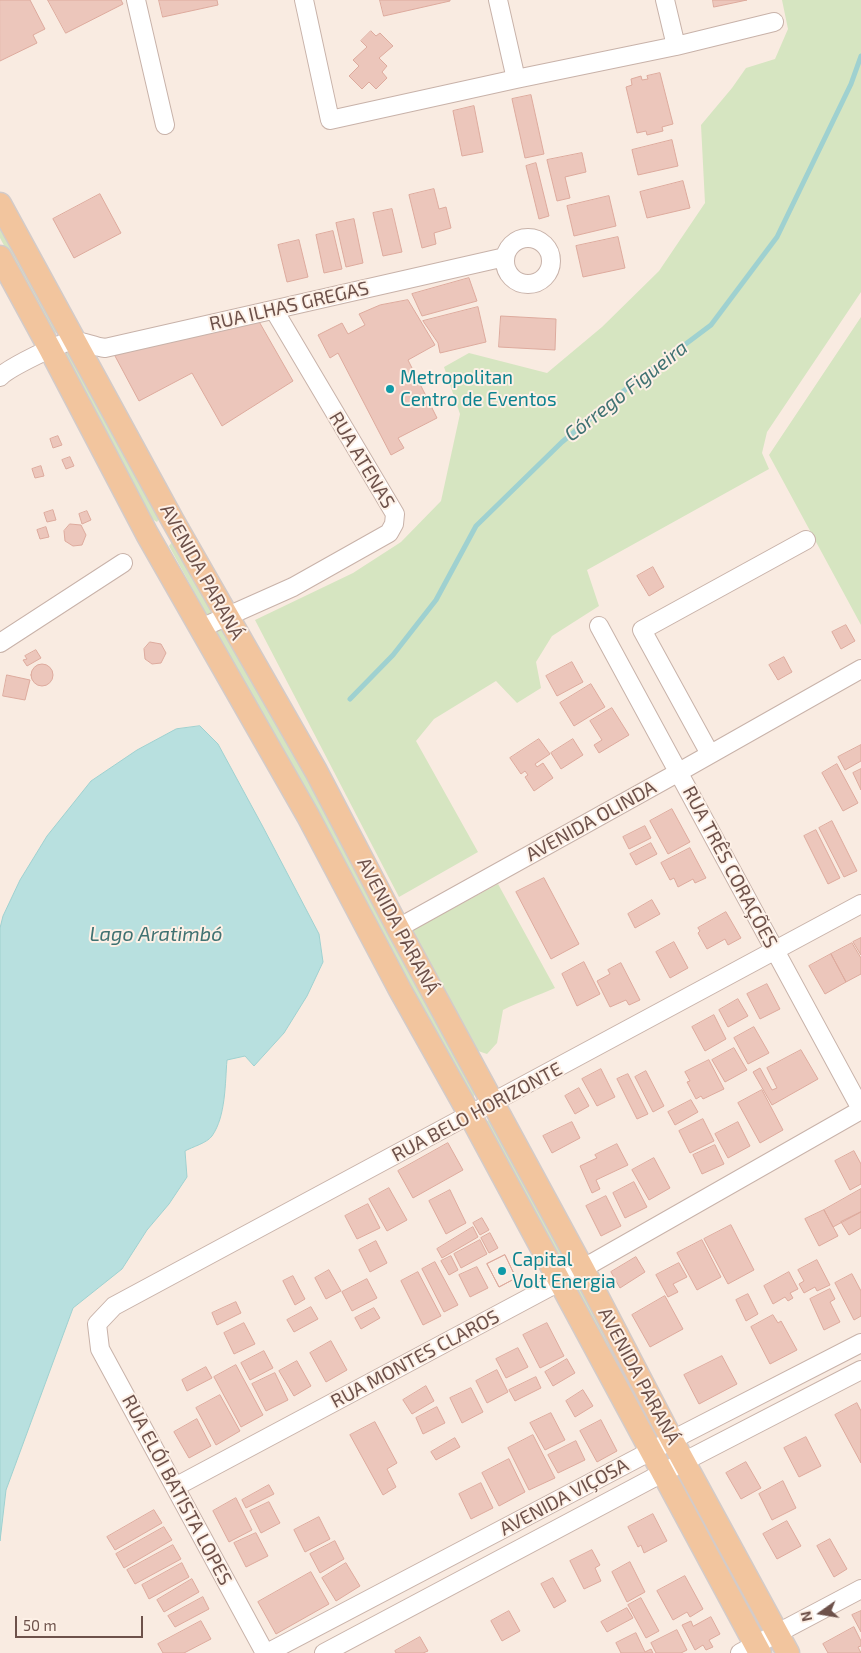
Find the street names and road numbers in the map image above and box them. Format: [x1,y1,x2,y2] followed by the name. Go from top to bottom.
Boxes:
[207,277,371,335] street label: RUA ILHAS GREGAS
[324,408,400,512] street label: RUA ATENAS
[155,500,249,644] street label: AVENIDA PARANÁ
[522,776,660,866] street label: AVENIDA OLINDA
[678,782,782,952] street label: RUA TRÊS CORAÇÕES
[352,854,444,998] street label: AVENIDA PARANÁ
[388,1057,566,1167] street label: RUA BELO HORIZONTE
[593,1304,685,1448] street label: AVENIDA PARANÁ
[327,1305,503,1413] street label: RUA MONTES CLAROS
[117,1391,237,1589] street label: RUA ELÓI BATISTA LOPES
[496,1453,632,1541] street label: AVENIDA VIÇOSA

